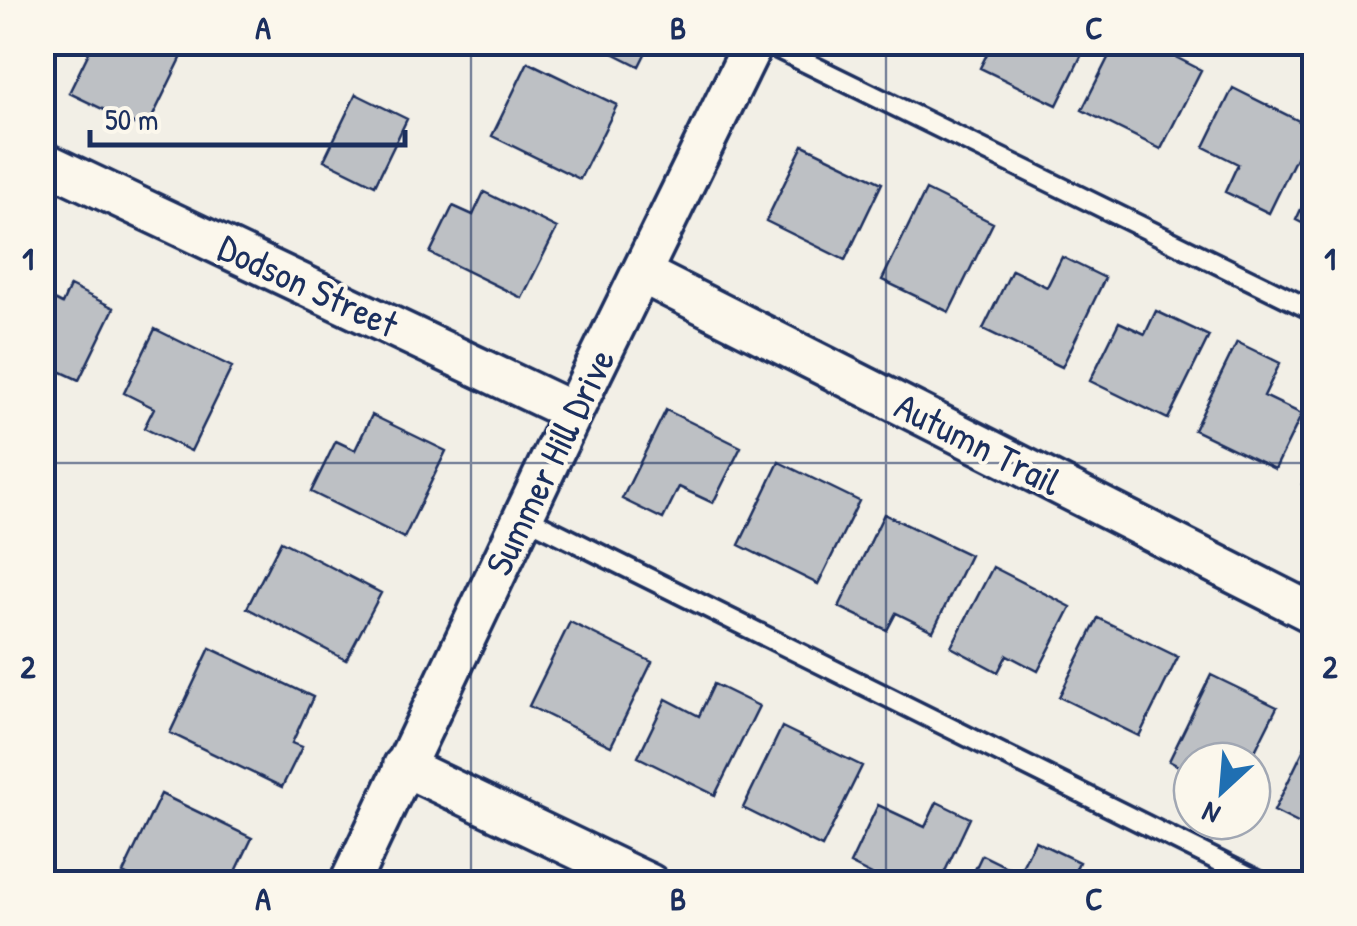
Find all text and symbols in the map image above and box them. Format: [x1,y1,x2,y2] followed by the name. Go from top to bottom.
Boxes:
[255,6,271,49] text: A
[670,6,686,49] text: B
[1085,6,1103,49] text: C
[90,85,405,147] scale bar
[105,99,158,139] text: 50 m
[210,221,407,350] street label: Dodson Street
[22,237,34,280] text: 1
[1324,237,1336,280] text: 1
[472,340,626,583] street label: Summer Hill Drive
[887,379,1071,507] street label: Autumn Trail
[21,645,37,688] text: 2
[1323,645,1339,688] text: 2
[1172,741,1272,841] north arrow
[1196,793,1226,834] text: N
[255,877,271,920] text: A
[670,877,686,920] text: B
[1085,877,1103,920] text: C

